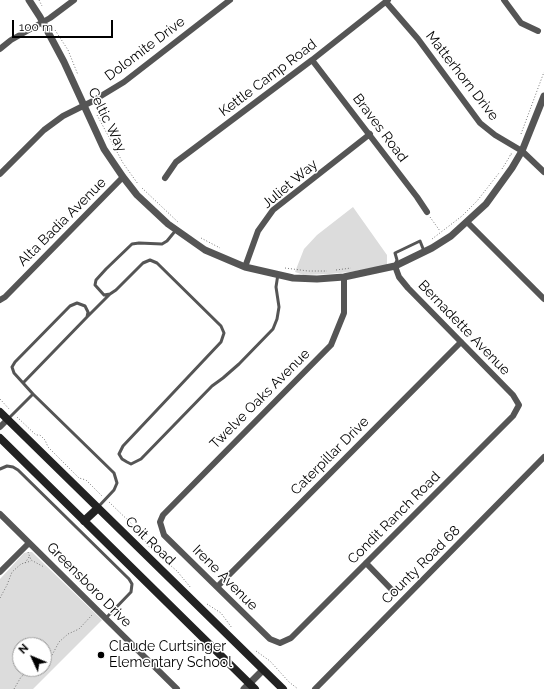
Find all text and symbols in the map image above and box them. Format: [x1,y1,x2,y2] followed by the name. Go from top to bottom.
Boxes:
[14,12,115,38] scale bar
[102,13,188,85] street label: Dolomite Drive
[19,20,53,34] text: 100 m
[422,28,502,124] street label: Matterhorn Drive
[216,36,320,120] street label: Kettle Camp Road
[84,85,130,155] street label: Celtic Way
[349,91,411,165] street label: Braves Road
[259,156,321,212] street label: Juliet Way
[14,174,110,270] street label: Alta Badia Avenue
[414,277,514,379] street label: Bernadette Avenue
[207,346,313,452] street label: Twelve Oaks Avenue
[287,413,373,499] street label: Caterpillar Drive
[344,468,444,568] street label: Condit Ranch Road
[122,513,178,569] street label: Coit Road
[378,522,464,608] street label: County Road 68
[43,539,135,631] street label: Greensboro Drive
[189,542,261,614] street label: Irene Avenue
[12,637,52,677] north arrow
[109,639,232,672] place label: Claude Curtsinger Elementary School
[16,641,31,657] text: N
[96,650,106,660] marker: Claude Curtsinger Elementary School

